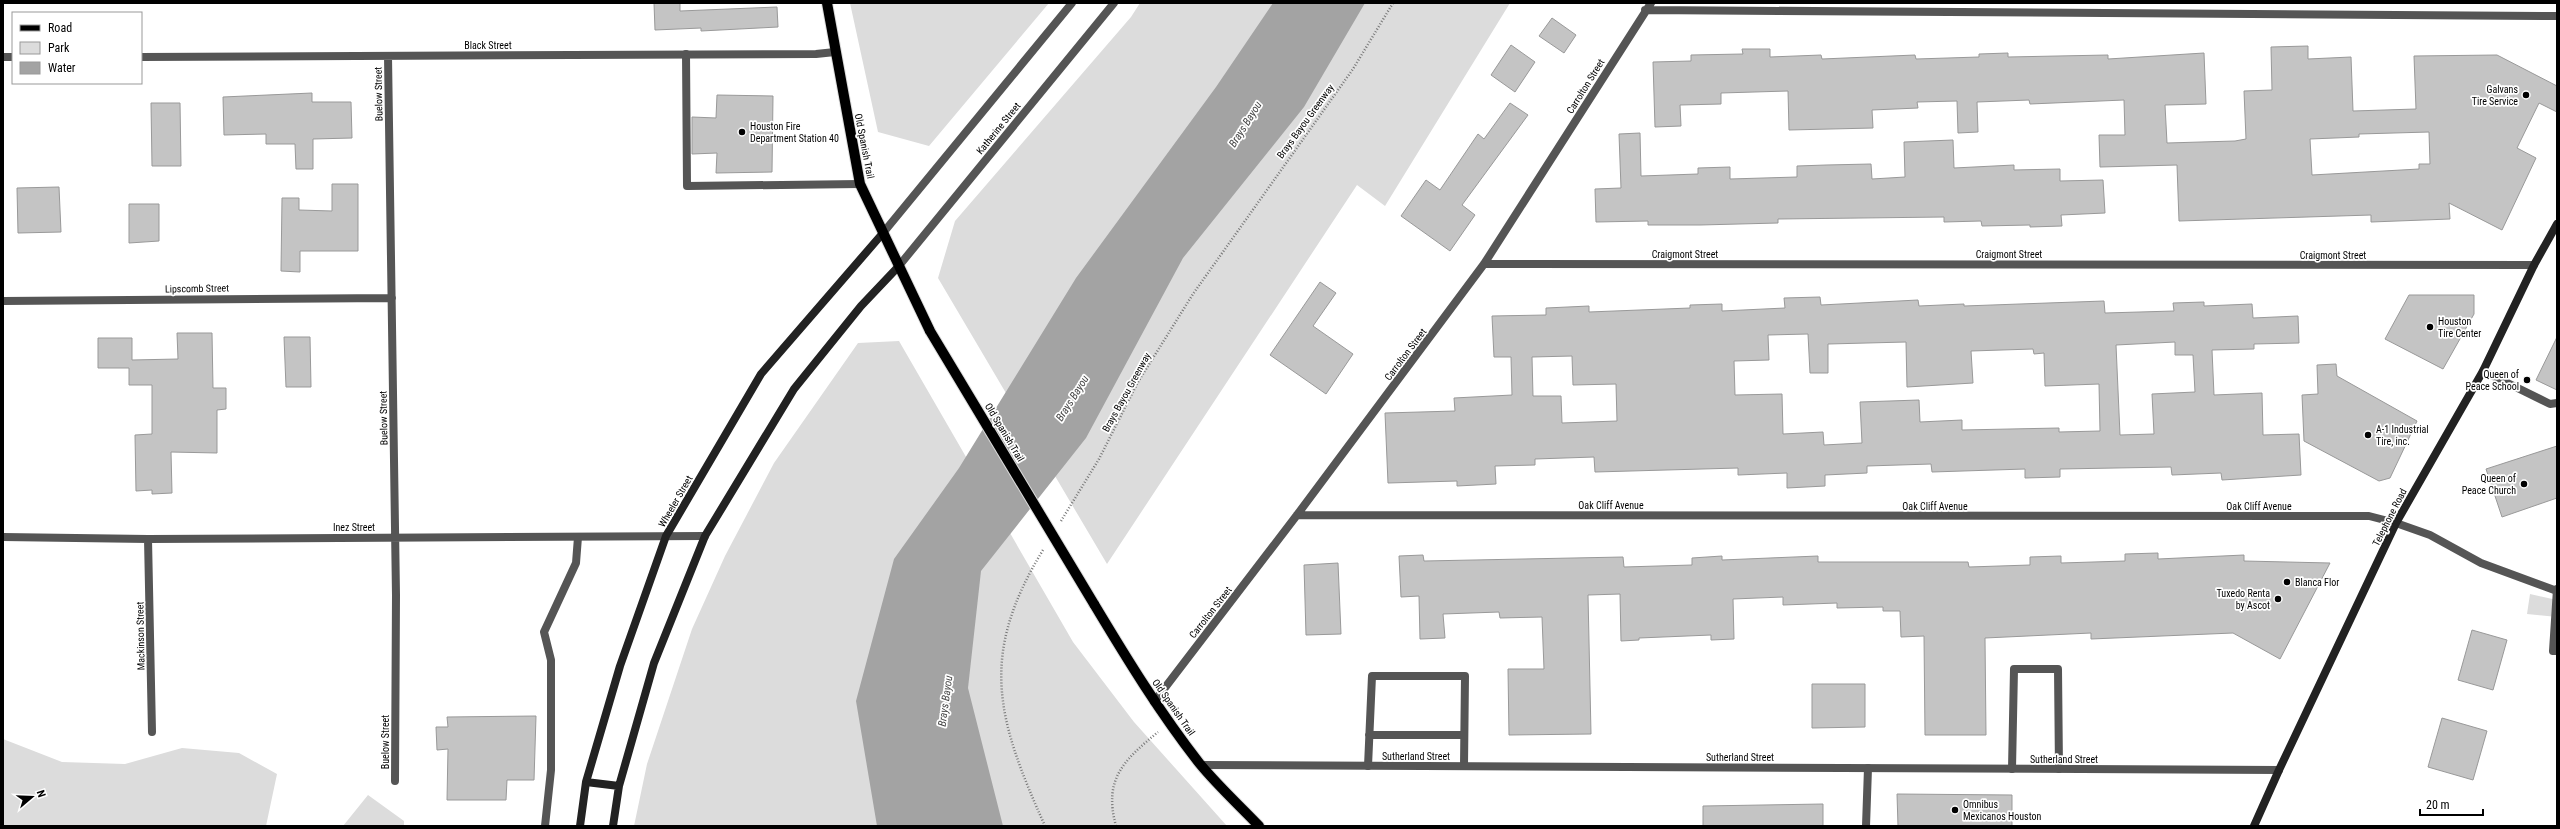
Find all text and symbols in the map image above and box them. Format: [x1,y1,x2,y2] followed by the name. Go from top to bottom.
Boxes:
[12,12,142,84] legend
[48,21,72,35] text: Road
[464,40,512,51] street label: Black Street
[48,41,70,55] text: Park
[1564,57,1607,116] street label: Carrolton Street
[48,61,76,75] text: Water
[373,67,384,121] street label: Buelow Street
[1275,82,1336,161] street label: Brays Bayou Greenway
[2472,84,2518,107] place label: Galvans Tire Service
[2521,90,2531,100] marker: Galvans Tire Service
[1226,99,1265,150] water label: Brays Bayou
[974,100,1023,156] street label: Katherine Street
[853,113,876,180] street label: Old Spanish Trail
[750,121,839,144] place label: Houston Fire Department Station 40
[737,127,747,137] marker: Houston Fire Department Station 40
[1652,249,1718,260] street label: Craigmont Street
[1976,249,2042,260] street label: Craigmont Street
[2300,250,2366,261] street label: Craigmont Street
[165,282,229,295] street label: Lipscomb Street
[2438,316,2481,339] place label: Houston Tire Center
[2425,322,2435,332] marker: Houston Tire Center
[1382,326,1429,382] street label: Carrolton Street
[1100,351,1153,434] street label: Brays Bayou Greenway
[2465,369,2520,392] place label: Queen of Peace School
[1053,373,1092,424] water label: Brays Bayou
[2522,375,2532,385] marker: Queen of Peace School
[378,391,389,445] street label: Buelow Street
[983,401,1026,463] street label: Old Spanish Trail
[2376,424,2429,447] place label: A-1 Industrial Tire, inc.
[2363,430,2373,440] marker: A-1 Industrial Tire, inc.
[2462,473,2517,496] place label: Queen of Peace Church
[656,474,695,529] street label: Wheeler Street
[2519,479,2529,489] marker: Queen of Peace Church
[2370,487,2409,548] street label: Telephone Road
[1578,500,1644,511] street label: Oak Cliff Avenue
[1902,501,1968,512] street label: Oak Cliff Avenue
[2226,501,2292,512] street label: Oak Cliff Avenue
[333,522,375,533] street label: Inez Street
[2282,577,2292,587] marker: Blanca Flor
[2295,577,2339,588] place label: Blanca Flor
[1187,584,1234,640] street label: Carrolton Street
[2217,588,2270,611] place label: Tuxedo Renta by Ascot
[2273,594,2283,604] marker: Tuxedo Renta by Ascot
[134,601,147,670] street label: Mackinson Street
[935,675,956,727] water label: Brays Bayou
[1150,677,1197,738] street label: Old Spanish Trail
[380,715,391,769] street label: Buelow Street
[1382,751,1450,762] street label: Sutherland Street
[1706,752,1774,763] street label: Sutherland Street
[2030,754,2098,765] street label: Sutherland Street
[12,777,52,817] north arrow
[34,789,48,799] text: N
[2420,791,2483,817] scale bar
[2426,798,2450,812] text: 20 m
[1963,799,2042,822] place label: Omnibus Mexicanos Houston
[1950,805,1960,815] marker: Omnibus Mexicanos Houston

